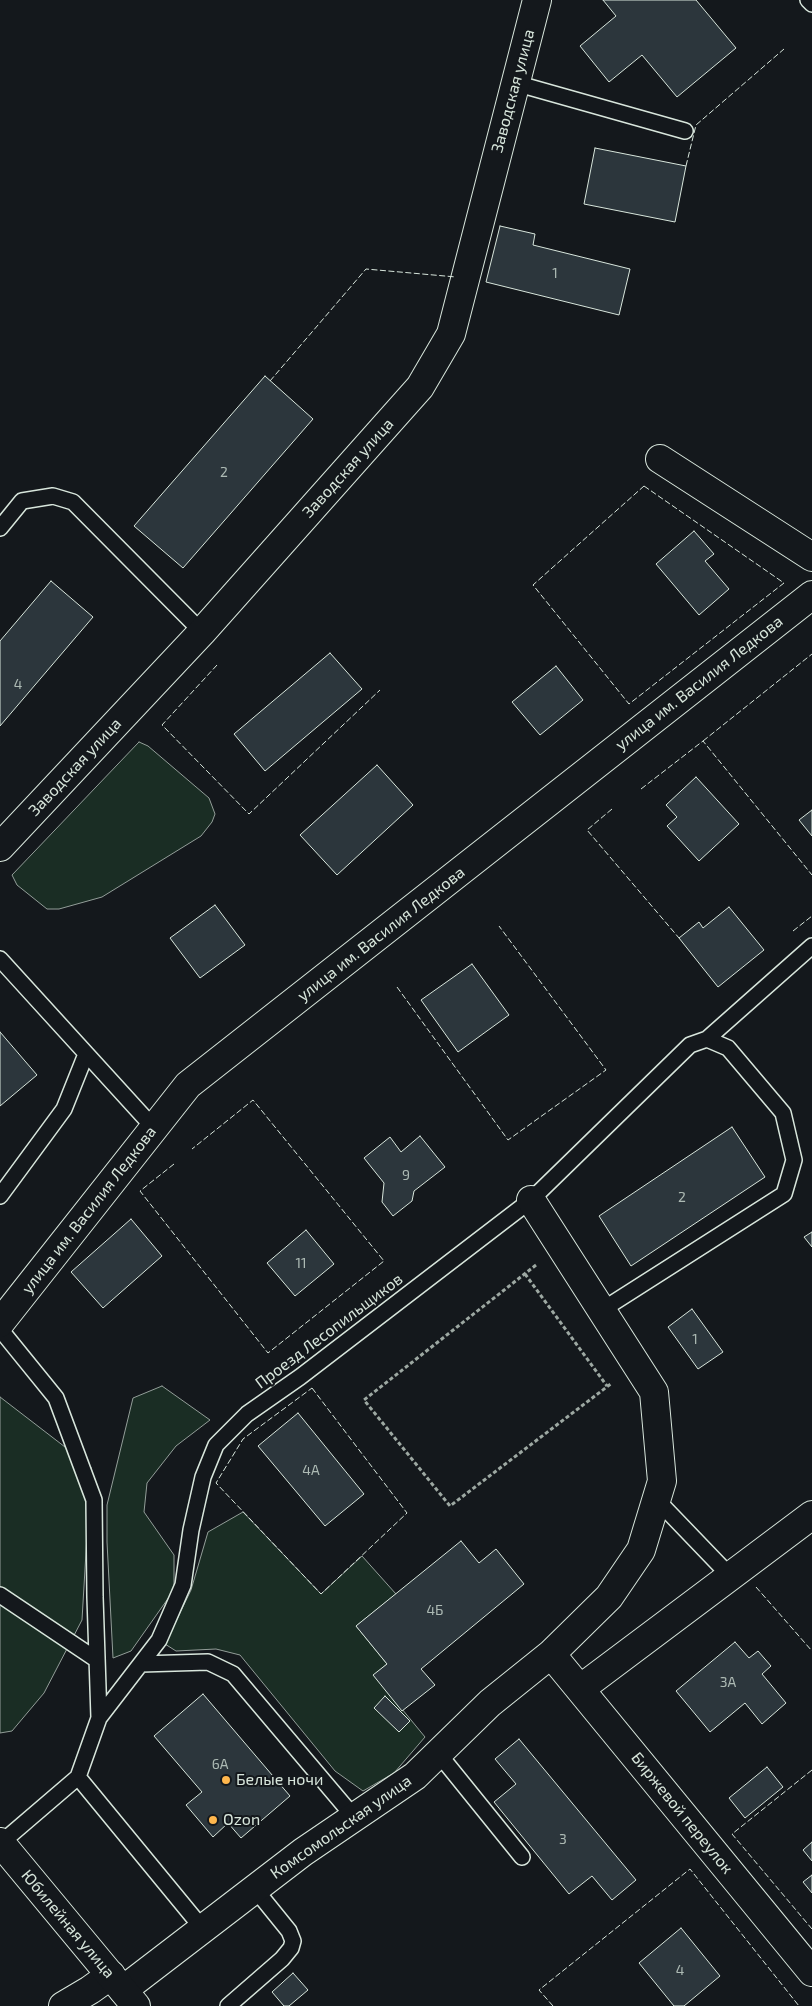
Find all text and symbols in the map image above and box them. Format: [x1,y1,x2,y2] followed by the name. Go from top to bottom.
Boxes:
[487,27,539,155] street label: Заводская улица
[552,265,558,281] house number: 1
[298,414,398,522] street label: Заводская улица
[220,464,228,480] house number: 2
[611,612,787,754] street label: улица им. Василия Ледкова
[14,676,22,692] house number: 4
[25,714,125,820] street label: Заводская улица
[293,863,469,1005] street label: улица им. Василия Ледкова
[18,1122,160,1298] street label: улица им. Василия Ледкова
[402,1167,410,1183] house number: 9
[678,1189,686,1205] house number: 2
[295,1255,307,1271] house number: 11
[252,1269,406,1393] street label: Проезд Лесопильщиков
[692,1331,698,1347] house number: 1
[302,1462,320,1478] house number: 4А
[427,1602,443,1618] house number: 4Б
[720,1674,736,1690] house number: 3А
[627,1748,737,1878] street label: Биржевой переулок
[212,1756,228,1772] house number: 6А
[236,1770,323,1790] place label: Белые ночи
[267,1771,415,1883] street label: Комсомольская улица
[220,1774,232,1786] marker: Белые ночи
[223,1810,260,1830] place label: Ozon
[207,1814,219,1826] marker: Ozon
[559,1831,567,1847] house number: 3
[17,1866,119,1982] street label: Юбилейная улица
[676,1962,684,1978] house number: 4

